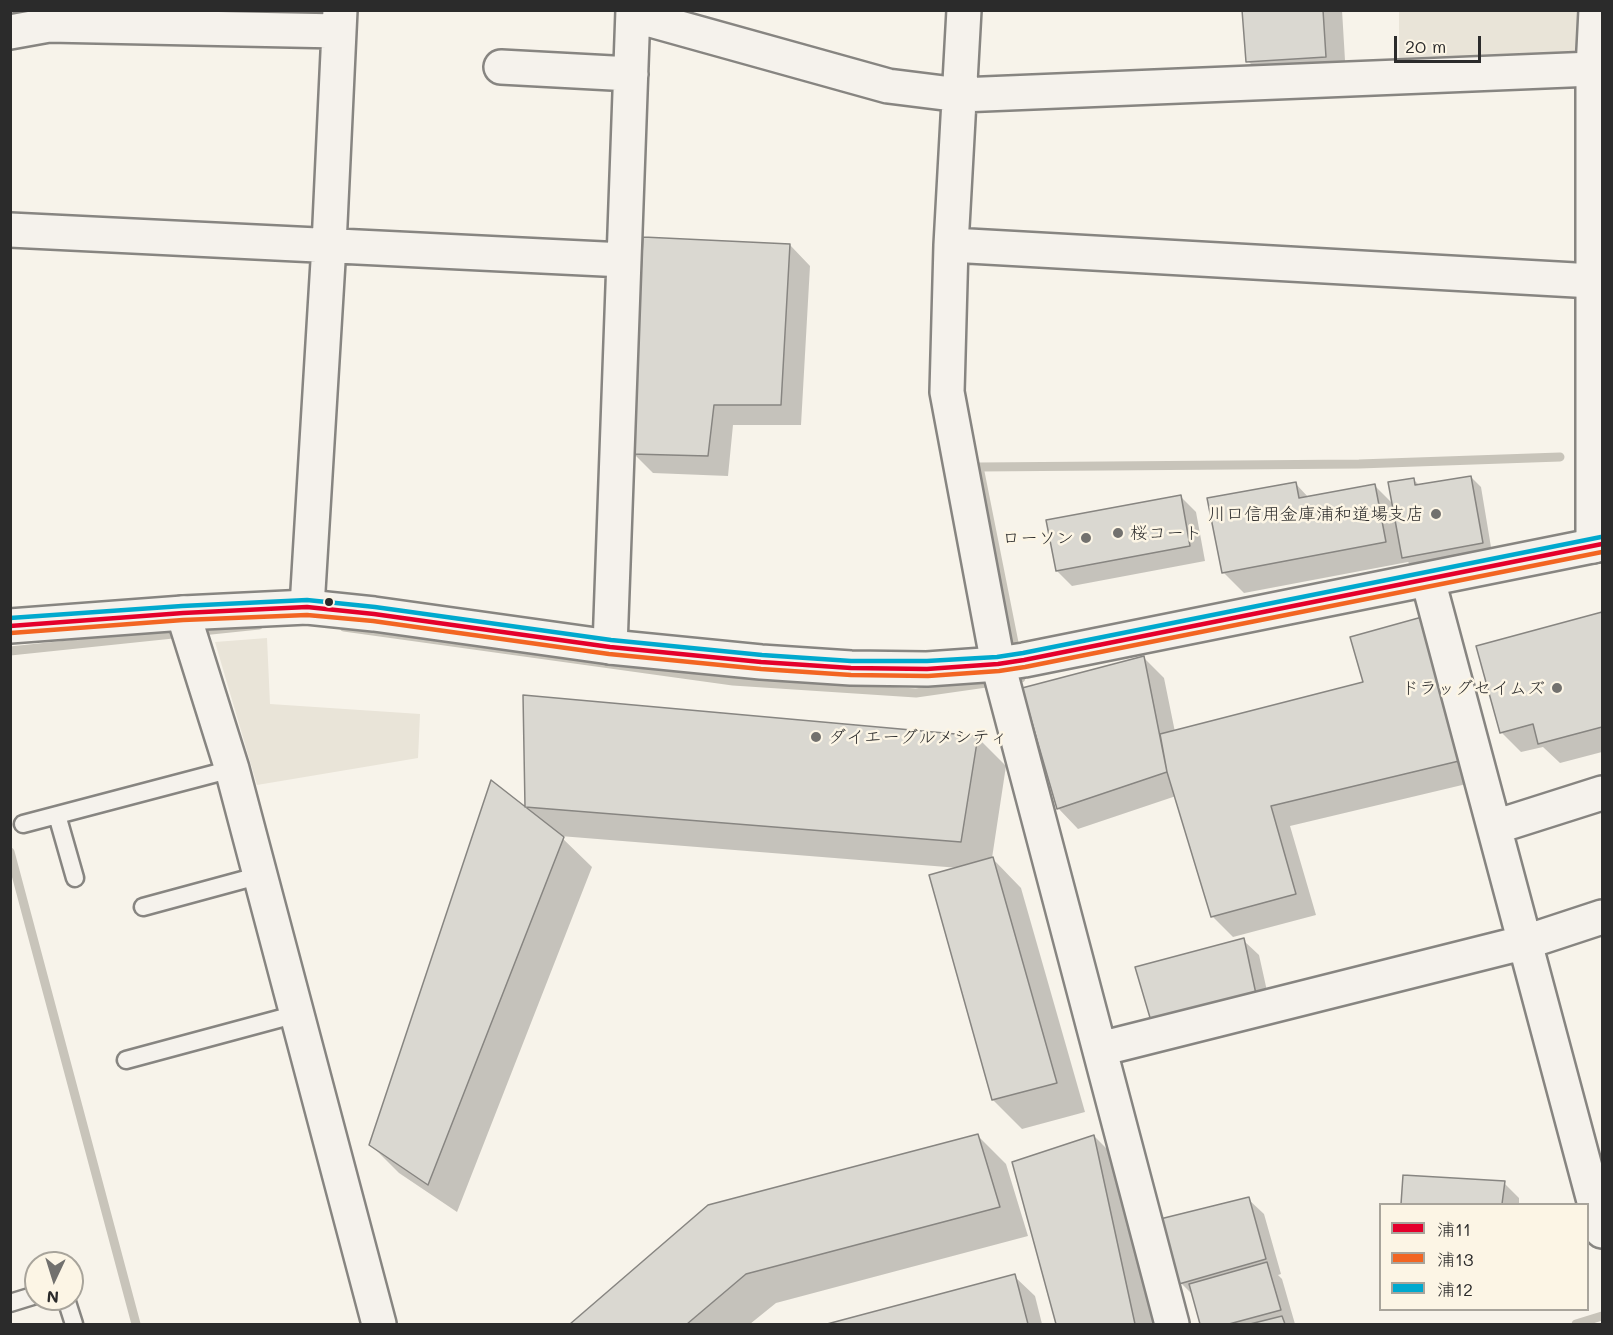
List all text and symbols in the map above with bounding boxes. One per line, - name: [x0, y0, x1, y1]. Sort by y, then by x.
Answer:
- scale bar: [1397, 24, 1484, 62]
- text: 20 m: [1405, 34, 1446, 58]
- place label: 川口信用金庫浦和道場支店: [1208, 503, 1424, 525]
- marker: 川口信用金庫浦和道場支店: [1429, 507, 1443, 521]
- place label: 桜コート: [1130, 522, 1202, 544]
- marker: 桜コート: [1111, 526, 1125, 540]
- place label: ローソン: [1002, 527, 1074, 549]
- marker: ローソン: [1079, 531, 1093, 545]
- unlabelled marker: [323, 596, 335, 608]
- place label: ドラッグセイムズ: [1401, 677, 1545, 699]
- marker: ドラッグセイムズ: [1550, 681, 1564, 695]
- place label: ダイエーグルメシティ: [828, 726, 1008, 748]
- marker: ダイエーグルメシティ: [809, 730, 823, 744]
- legend: [1379, 1203, 1589, 1311]
- text: 浦11: [1437, 1217, 1471, 1241]
- text: 浦13: [1437, 1247, 1474, 1271]
- north arrow: [24, 1251, 84, 1311]
- text: 浦12: [1437, 1277, 1473, 1301]
- text: N: [46, 1287, 60, 1308]

